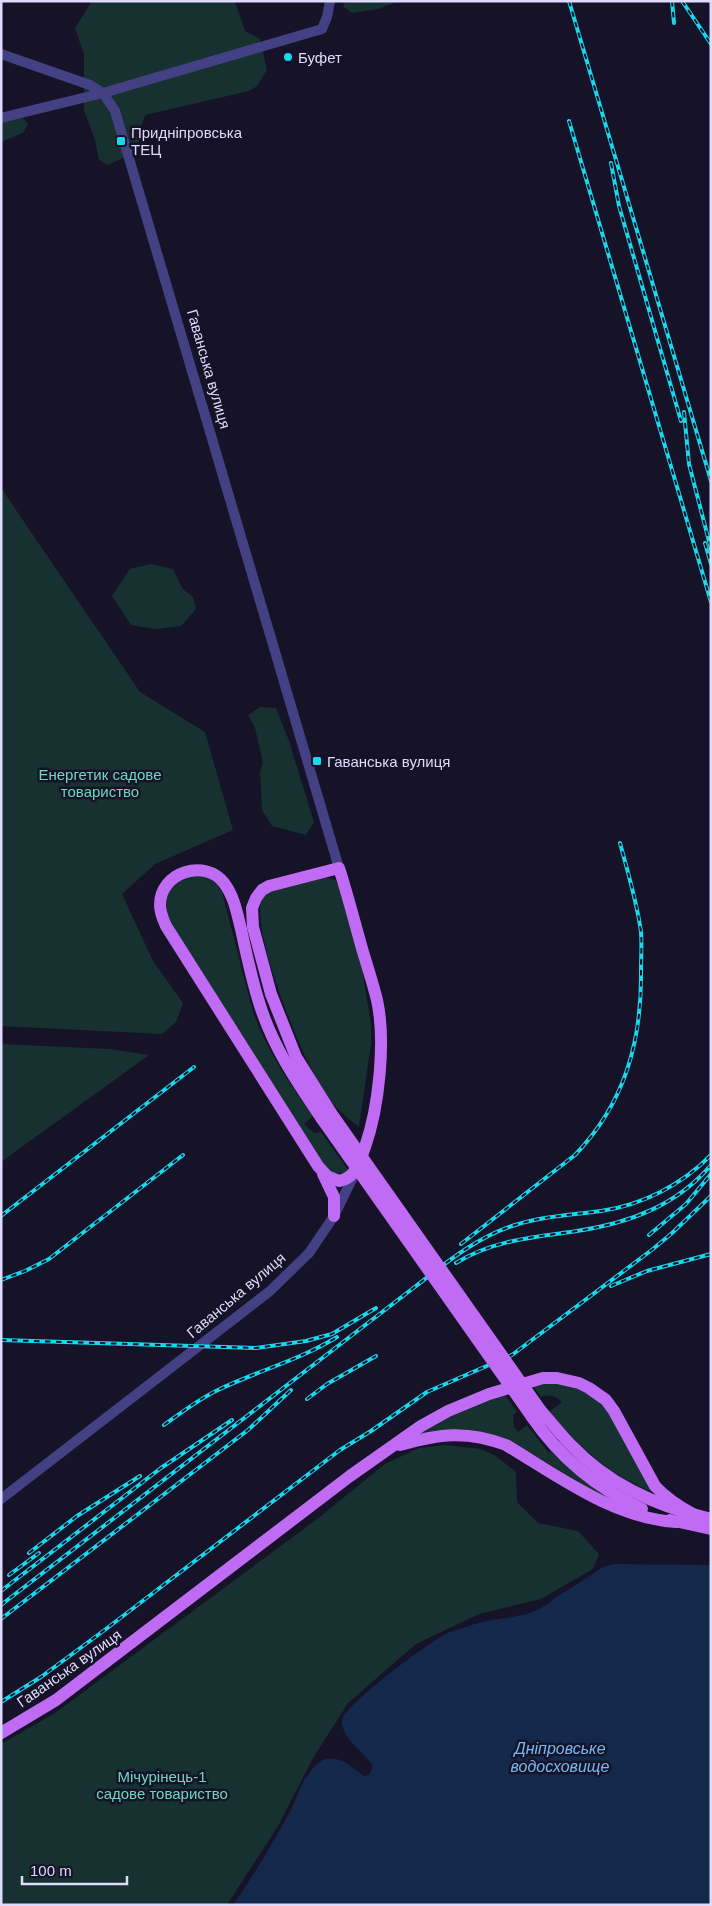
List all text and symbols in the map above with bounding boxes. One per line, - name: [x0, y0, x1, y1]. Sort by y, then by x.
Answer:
- place label: Буфет: [298, 49, 342, 66]
- marker: Буфет: [282, 51, 294, 63]
- place label: Придніпровська ТЕЦ: [131, 124, 243, 158]
- marker: Придніпровська ТЕЦ: [115, 135, 127, 147]
- street label: Гаванська вулиця: [184, 307, 234, 431]
- place label: Гаванська вулиця: [327, 753, 450, 770]
- marker: Гаванська вулиця: [311, 755, 323, 767]
- park label: Енергетик садове товариство: [38, 766, 162, 800]
- street label: Гаванська вулиця: [183, 1249, 289, 1341]
- street label: Гаванська вулиця: [14, 1626, 124, 1710]
- water label: Дніпровське водосховище: [511, 1740, 609, 1775]
- park label: Мічурінець-1 садове товариство: [96, 1768, 228, 1802]
- scale bar: [22, 1854, 128, 1886]
- text: 100 m: [30, 1862, 72, 1879]

